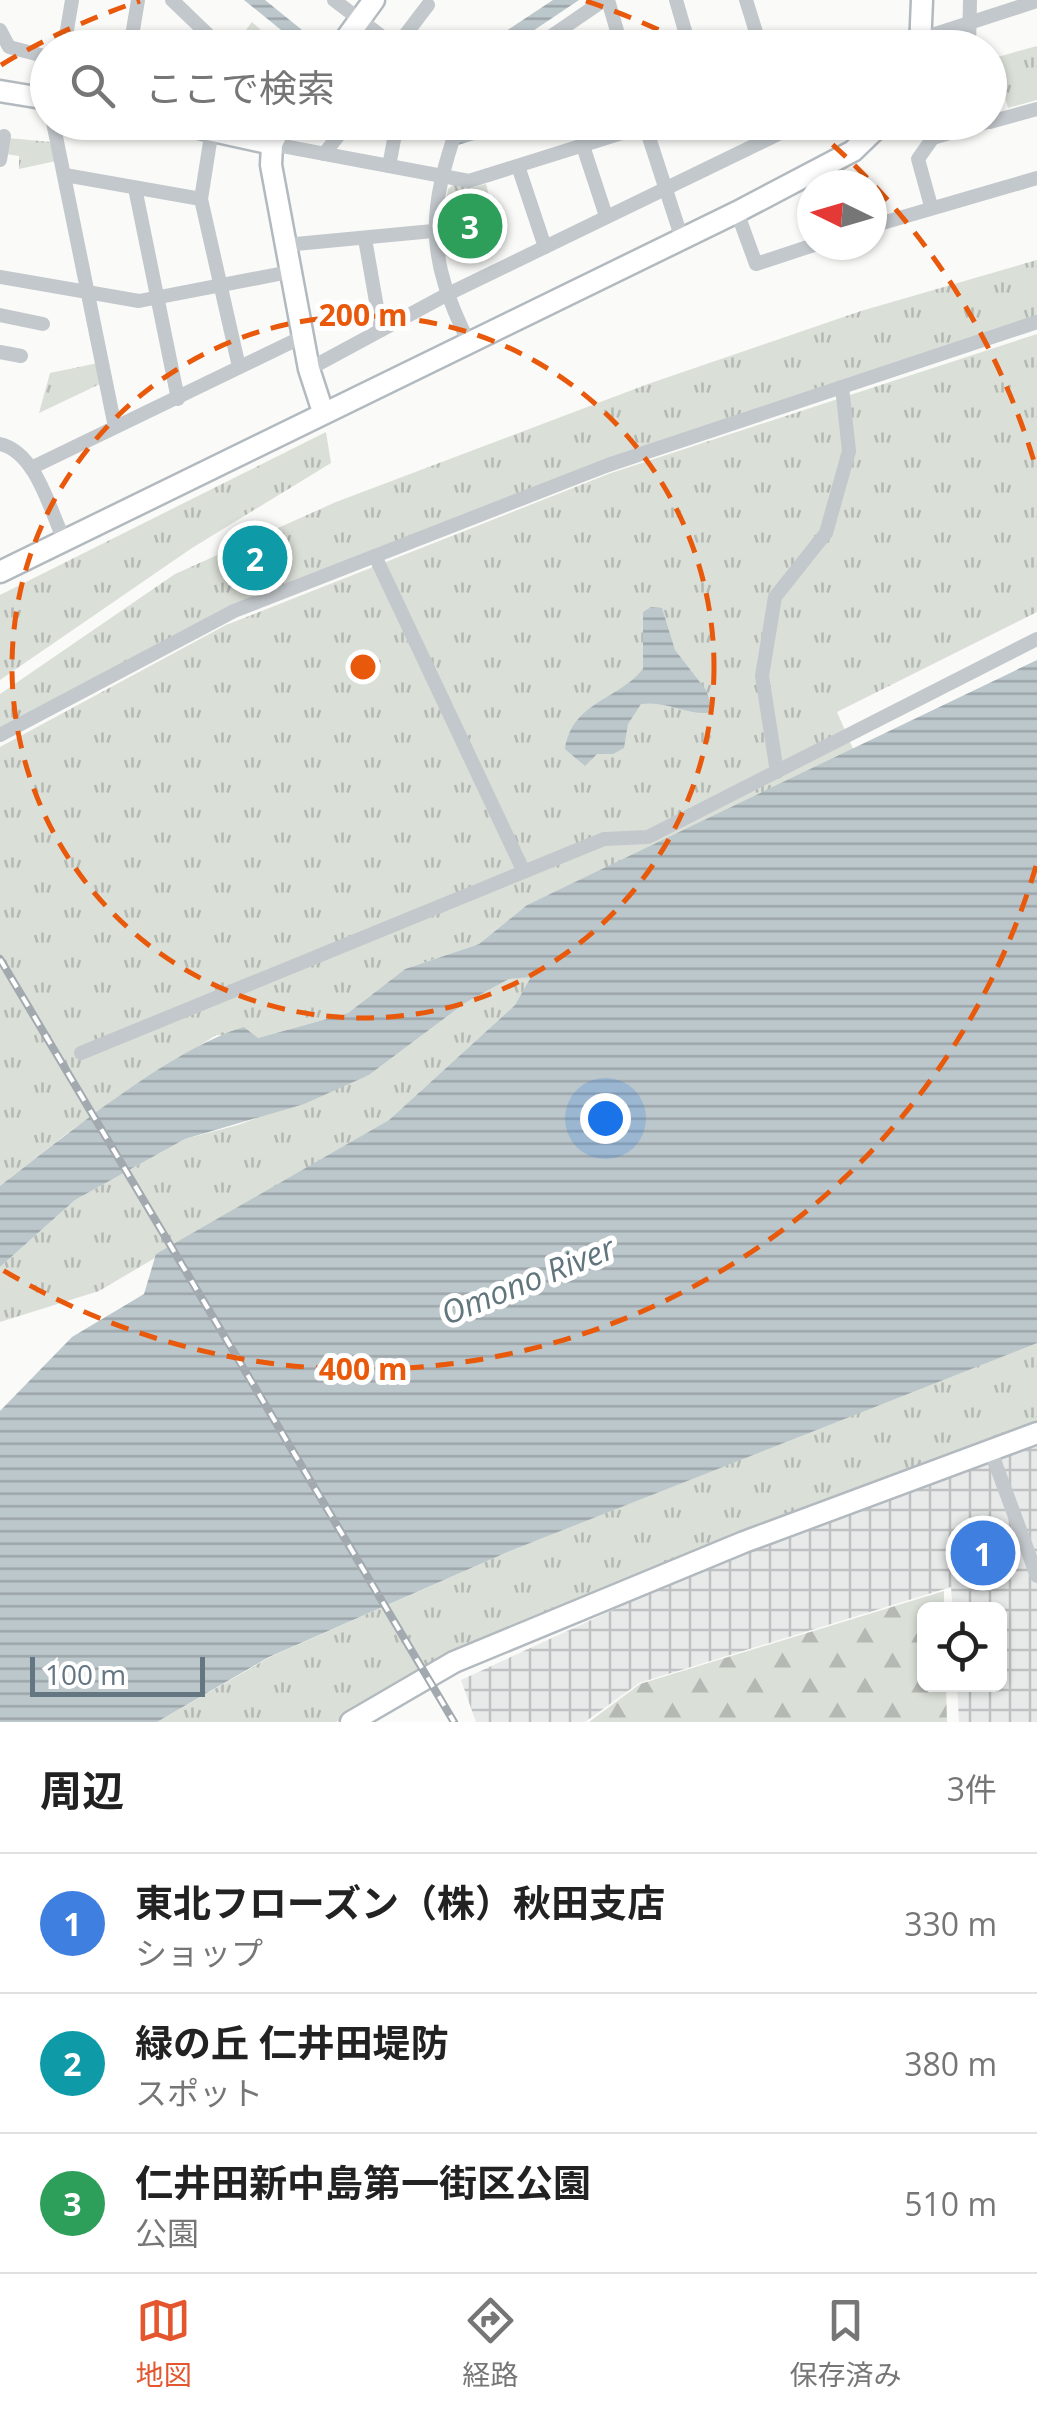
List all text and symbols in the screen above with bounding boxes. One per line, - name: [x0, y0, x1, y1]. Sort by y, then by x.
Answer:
- search box: [30, 30, 1007, 140]
- icon: search: [65, 58, 120, 113]
- text: ここで検索: [145, 61, 335, 113]
- north arrow: [797, 170, 887, 260]
- pin: 3: [438, 188, 502, 264]
- text: 200 m: [319, 294, 407, 335]
- pin: 2: [222, 520, 288, 596]
- centre of rings: [345, 649, 381, 685]
- your location: [580, 1093, 631, 1144]
- water label: Omono River: [434, 1225, 622, 1334]
- text: 400 m: [319, 1348, 407, 1389]
- pin: 1: [950, 1516, 1016, 1590]
- map controls: [917, 1602, 1007, 1692]
- button: locate: [917, 1602, 1007, 1692]
- scale bar: [30, 1652, 205, 1696]
- text: 100 m: [45, 1655, 126, 1693]
- text: 周辺: [40, 1761, 124, 1818]
- text: 3件: [947, 1767, 997, 1810]
- text: 東北フローズン（株）秋田支店: [135, 1876, 665, 1928]
- text: 1: [63, 1902, 82, 1945]
- text: 330 m: [904, 1902, 997, 1945]
- text: ショップ: [135, 1931, 263, 1974]
- text: 緑の丘 仁井田堤防: [135, 2016, 449, 2068]
- text: 2: [63, 2042, 82, 2085]
- text: 380 m: [904, 2042, 997, 2085]
- text: スポット: [135, 2071, 263, 2114]
- text: 仁井田新中島第一街区公園: [135, 2156, 591, 2208]
- text: 3: [63, 2182, 82, 2225]
- text: 510 m: [904, 2182, 997, 2225]
- text: 公園: [135, 2211, 199, 2254]
- tab: 地図: [135, 2293, 192, 2393]
- tab: 経路: [462, 2293, 519, 2393]
- tab: 保存済み: [789, 2293, 902, 2393]

